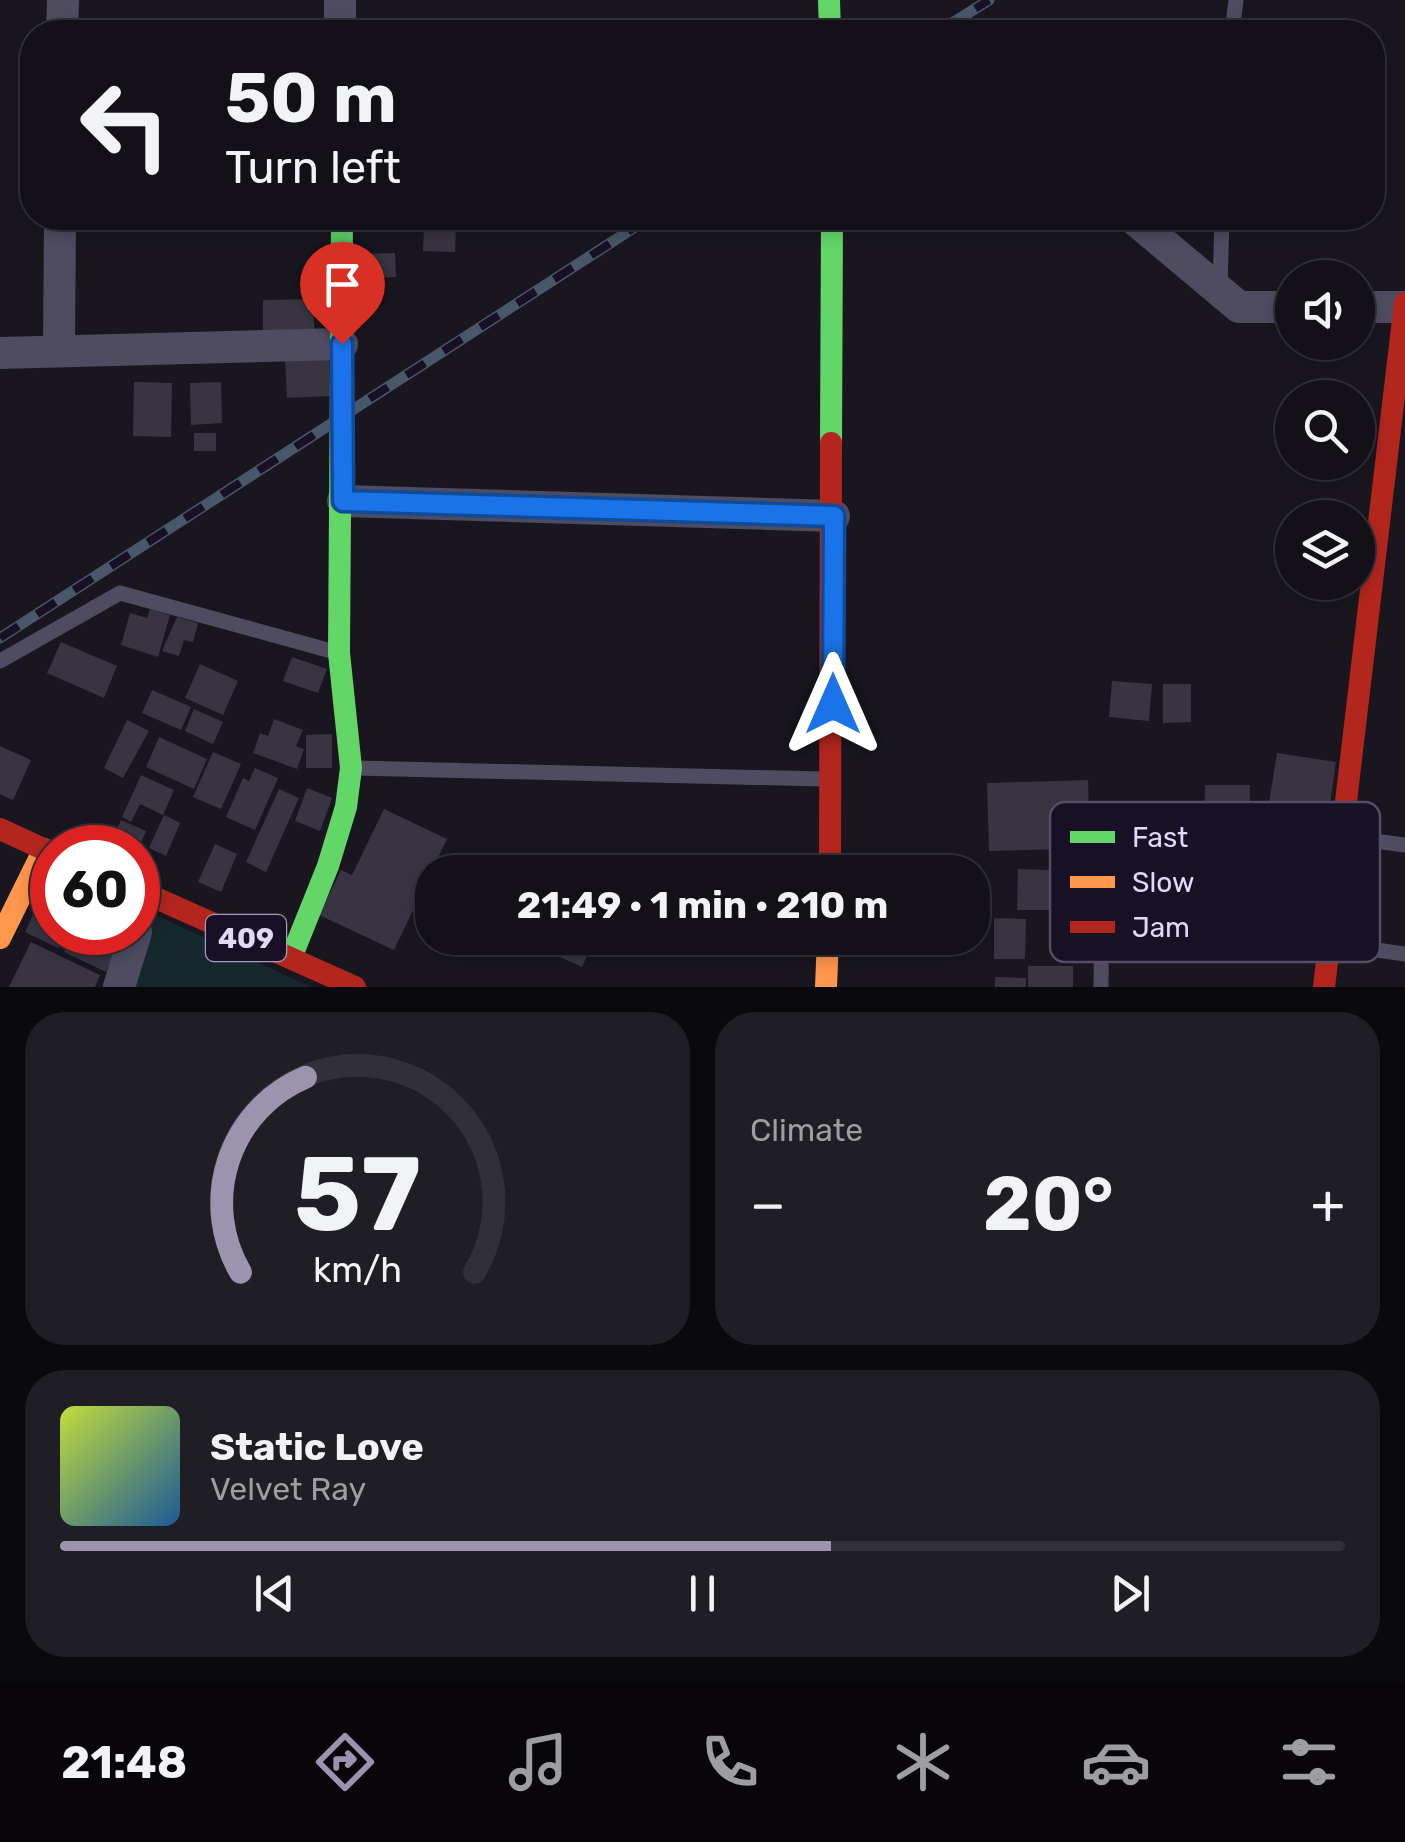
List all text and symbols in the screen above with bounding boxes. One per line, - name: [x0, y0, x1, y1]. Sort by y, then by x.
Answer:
- text: 50 m: [225, 57, 397, 140]
- icon: left: [60, 60, 190, 190]
- text: Turn left: [225, 141, 401, 194]
- pin: [300, 242, 385, 345]
- icon: arrive: [315, 257, 370, 312]
- map controls: [1275, 260, 1375, 600]
- button: sound: [1275, 260, 1375, 360]
- button: search: [1275, 380, 1375, 480]
- button: layers: [1275, 500, 1375, 600]
- position arrow: [781, 652, 885, 756]
- legend: [1050, 802, 1380, 962]
- text: Fast: [1132, 821, 1188, 854]
- speed limit sign: 60: [30, 825, 160, 955]
- text: Slow: [1132, 866, 1194, 899]
- text: 21:49 · 1 min · 210 m: [517, 882, 888, 928]
- text: Jam: [1132, 911, 1190, 944]
- road number: 409: [206, 915, 286, 961]
- text: Climate: [750, 1111, 863, 1149]
- text: 57: [294, 1133, 421, 1256]
- text: 20°: [983, 1160, 1114, 1249]
- text: −: [750, 1172, 786, 1237]
- text: +: [1311, 1172, 1345, 1237]
- text: km/h: [313, 1249, 402, 1291]
- text: Static Love: [210, 1424, 424, 1470]
- text: Velvet Ray: [210, 1470, 366, 1508]
- icon: previous: [247, 1566, 302, 1621]
- icon: pause: [675, 1566, 730, 1621]
- icon: next: [1103, 1566, 1158, 1621]
- icon: directions: [310, 1727, 380, 1797]
- icon: music: [503, 1727, 573, 1797]
- icon: phone: [695, 1727, 765, 1797]
- icon: climate: [888, 1727, 958, 1797]
- icon: car: [1081, 1727, 1151, 1797]
- icon: filters: [1274, 1727, 1344, 1797]
- text: 21:48: [61, 1736, 187, 1789]

